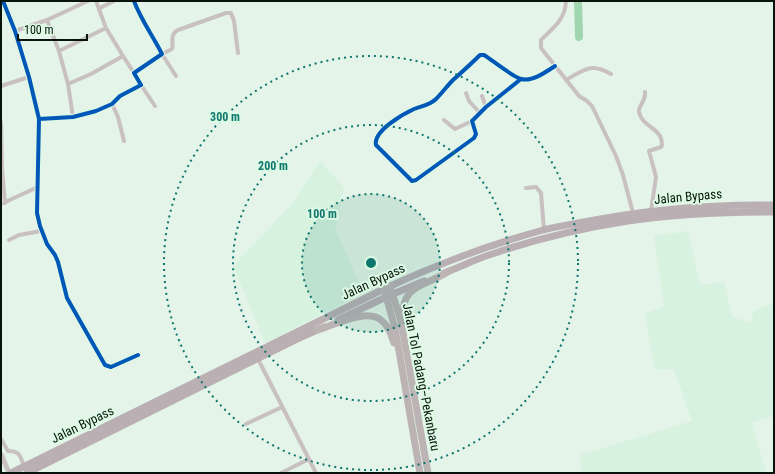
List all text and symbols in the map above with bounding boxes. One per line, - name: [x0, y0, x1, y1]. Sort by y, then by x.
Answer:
- scale bar: [18, 16, 87, 42]
- text: 100 m: [24, 23, 54, 37]
- text: 300 m: [210, 110, 240, 124]
- text: 200 m: [258, 159, 288, 173]
- street label: Jalan Bypass: [654, 186, 723, 207]
- text: 100 m: [307, 207, 337, 221]
- centre of rings: [364, 256, 378, 270]
- street label: Jalan Bypass: [339, 260, 407, 303]
- street label: Jalan Tol Padang–Pekanbaru: [400, 302, 443, 452]
- street label: Jalan Bypass: [48, 403, 116, 446]

